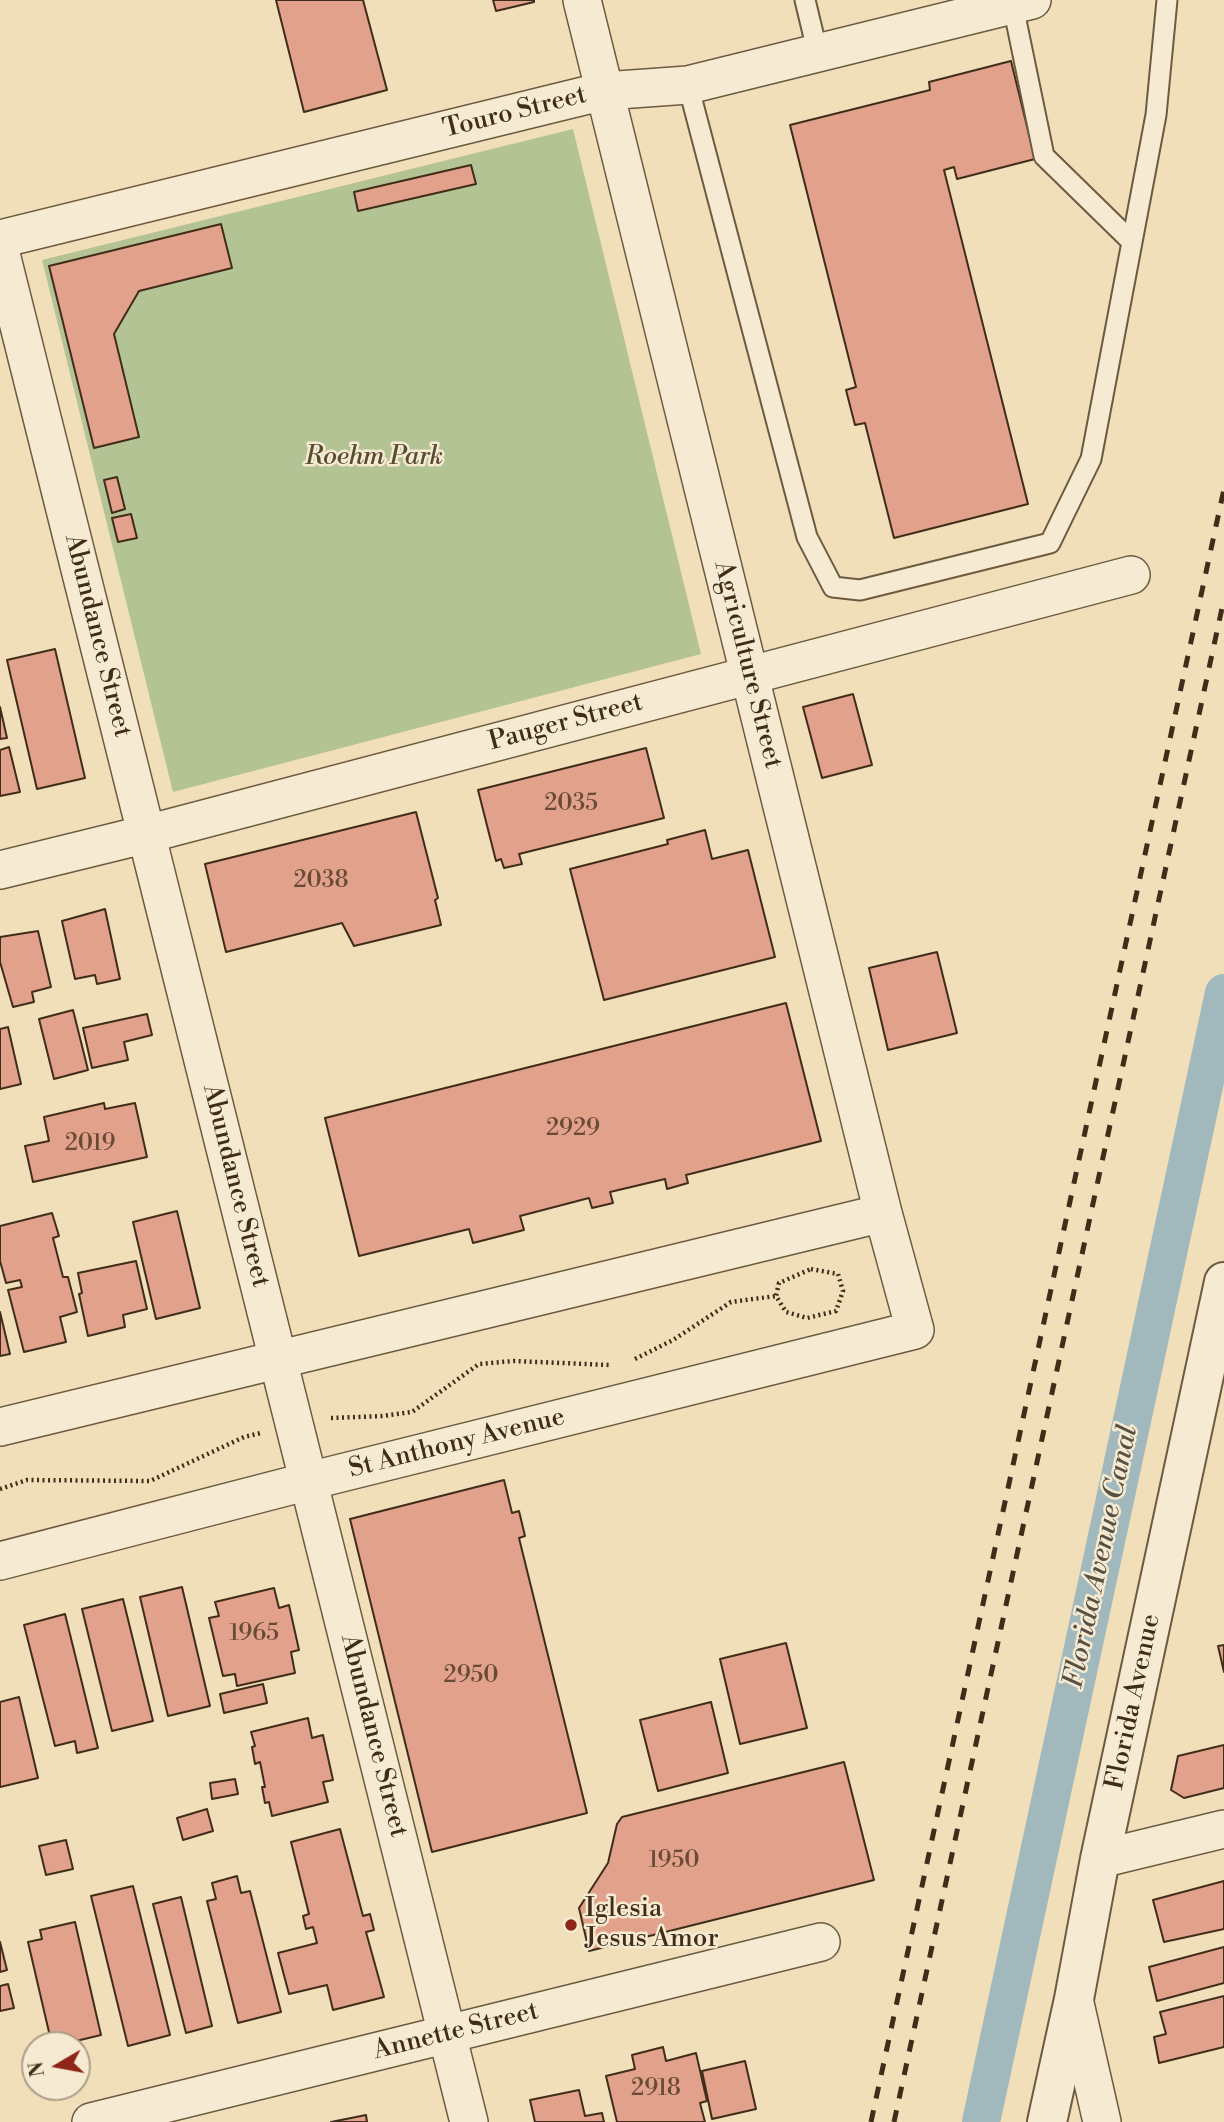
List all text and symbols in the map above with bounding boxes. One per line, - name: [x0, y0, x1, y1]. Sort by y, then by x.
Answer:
- street label: Touro Street: [440, 80, 590, 146]
- park label: Roehm Park: [305, 442, 443, 474]
- street label: Abundance Street: [57, 531, 137, 741]
- street label: Agriculture Street: [706, 558, 788, 772]
- street label: Pauger Street: [486, 687, 646, 759]
- house number: 2035: [544, 790, 598, 818]
- house number: 2038: [293, 867, 349, 895]
- street label: Abundance Street: [195, 1081, 275, 1291]
- house number: 2929: [546, 1115, 600, 1143]
- house number: 2019: [65, 1130, 115, 1158]
- street label: St Anthony Avenue: [346, 1402, 568, 1486]
- water label: Florida Avenue Canal: [1058, 1422, 1146, 1692]
- street label: Florida Avenue: [1100, 1611, 1168, 1793]
- house number: 1965: [229, 1620, 279, 1648]
- street label: Abundance Street: [333, 1631, 413, 1841]
- house number: 2950: [444, 1662, 498, 1690]
- house number: 1950: [649, 1847, 699, 1875]
- place label: Iglesia Jesus Amor: [585, 1894, 719, 1955]
- marker: Iglesia Jesus Amor: [563, 1917, 579, 1933]
- street label: Annette Street: [370, 1996, 542, 2068]
- north arrow: [21, 2031, 91, 2101]
- text: N: [24, 2060, 50, 2079]
- house number: 2918: [631, 2075, 681, 2103]

